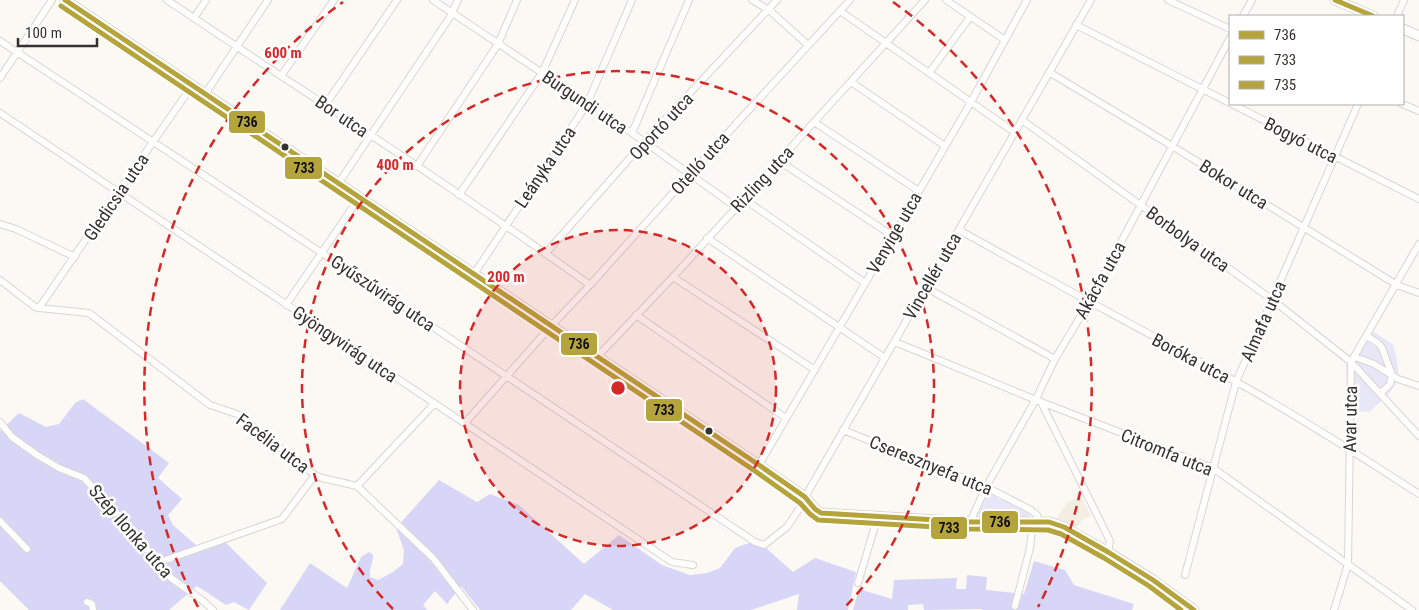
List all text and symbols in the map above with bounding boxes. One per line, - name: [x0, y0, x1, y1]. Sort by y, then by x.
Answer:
- scale bar: [18, 15, 96, 47]
- legend: [1229, 15, 1404, 105]
- text: 100 m: [25, 24, 62, 42]
- text: 736: [1274, 26, 1296, 44]
- text: 600 m: [264, 44, 302, 62]
- text: 733: [1274, 51, 1296, 69]
- street label: Burgundi utca: [538, 66, 632, 138]
- text: 735: [1274, 76, 1296, 94]
- street label: Oportó utca: [625, 88, 697, 164]
- street label: Bor utca: [311, 91, 373, 141]
- line badge: 736: [228, 110, 266, 134]
- street label: Bogyó utca: [1261, 113, 1341, 167]
- text: 736: [236, 114, 258, 130]
- street label: Leányka utca: [510, 122, 580, 212]
- street label: Otelló utca: [666, 127, 734, 199]
- unlabelled marker: [280, 142, 290, 152]
- street label: Rizling utca: [726, 142, 798, 216]
- street label: Gledicsia utca: [79, 149, 153, 245]
- street label: Bokor utca: [1196, 155, 1272, 213]
- line badge: 733: [284, 156, 323, 180]
- text: 400 m: [376, 156, 414, 174]
- text: 733: [293, 160, 315, 176]
- street label: Venyige utca: [862, 188, 926, 278]
- street label: Borbolya utca: [1142, 202, 1234, 276]
- street label: Vincellér utca: [899, 229, 965, 323]
- street label: Akácfa utca: [1070, 238, 1130, 322]
- street label: Gyűszűvirág utca: [327, 250, 439, 336]
- text: 200 m: [487, 268, 525, 286]
- street label: Almafa utca: [1236, 277, 1290, 365]
- street label: Gyöngyvirág utca: [289, 301, 401, 387]
- street label: Boróka utca: [1149, 329, 1233, 387]
- line badge: 736: [560, 332, 598, 356]
- text: 736: [568, 336, 590, 352]
- centre of rings: [609, 379, 627, 397]
- street label: Avar utca: [1339, 385, 1361, 453]
- line badge: 733: [645, 398, 683, 422]
- text: 733: [653, 402, 675, 418]
- street label: Facélia utca: [232, 409, 314, 477]
- street label: Citromfa utca: [1118, 424, 1216, 480]
- unlabelled marker: [704, 426, 714, 436]
- street label: Cseresznyefa utca: [866, 431, 996, 499]
- street label: Szép Ilonka utca: [85, 480, 177, 582]
- line badge: 736: [981, 510, 1019, 534]
- text: 736: [989, 514, 1011, 530]
- line badge: 733: [930, 516, 968, 540]
- text: 733: [938, 520, 960, 536]

